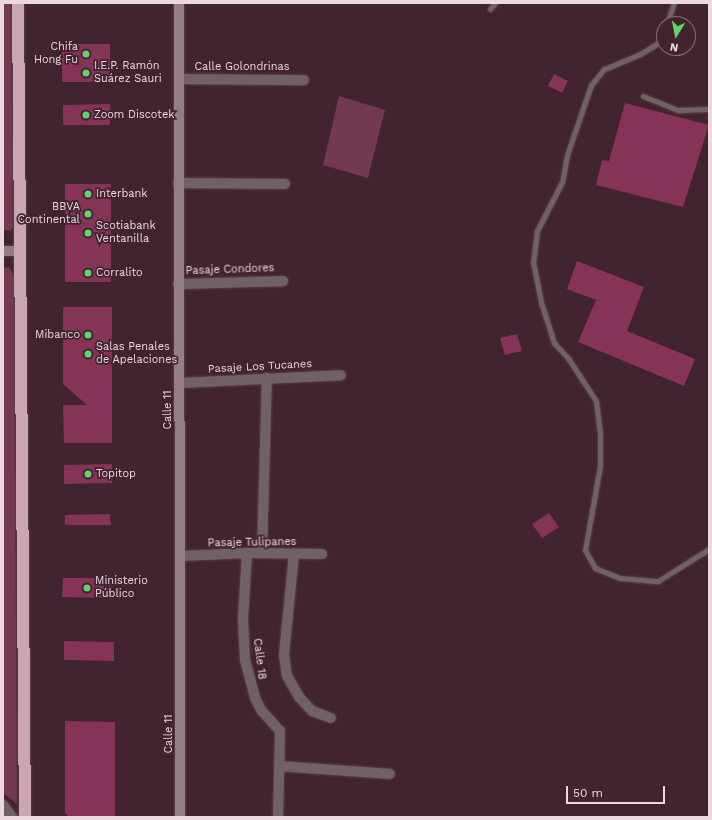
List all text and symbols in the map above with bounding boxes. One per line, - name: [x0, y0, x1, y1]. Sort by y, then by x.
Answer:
- north arrow: [656, 16, 696, 56]
- text: N: [669, 40, 679, 54]
- place label: Chifa Hong Fu: [34, 41, 78, 67]
- marker: Chifa Hong Fu: [81, 49, 91, 59]
- place label: I.E.P. Ramón Suárez Sauri: [94, 60, 162, 86]
- street label: Calle Golondrinas: [194, 60, 290, 74]
- marker: I.E.P. Ramón Suárez Sauri: [81, 68, 91, 78]
- place label: Zoom Discotek: [94, 108, 175, 122]
- marker: Zoom Discotek: [81, 110, 91, 120]
- place label: Interbank: [96, 187, 148, 201]
- marker: Interbank: [83, 189, 93, 199]
- place label: BBVA Continental: [17, 201, 80, 227]
- marker: BBVA Continental: [83, 209, 93, 219]
- place label: Scotiabank Ventanilla: [96, 220, 156, 246]
- marker: Scotiabank Ventanilla: [83, 228, 93, 238]
- street label: Pasaje Condores: [185, 262, 275, 278]
- place label: Corralito: [96, 266, 143, 280]
- marker: Corralito: [83, 268, 93, 278]
- place label: Mibanco: [35, 328, 80, 342]
- marker: Mibanco: [83, 330, 93, 340]
- place label: Salas Penales de Apelaciones: [96, 341, 178, 367]
- marker: Salas Penales de Apelaciones: [83, 349, 93, 359]
- street label: Pasaje Los Tucanes: [207, 358, 313, 376]
- street label: Calle 11: [161, 390, 175, 430]
- place label: Topitop: [96, 467, 136, 481]
- marker: Topitop: [83, 469, 93, 479]
- street label: Pasaje Tulipanes: [207, 536, 297, 550]
- place label: Ministerio Público: [95, 575, 148, 601]
- marker: Ministerio Público: [82, 583, 92, 593]
- street label: Calle 18: [250, 638, 268, 680]
- street label: Calle 11: [162, 714, 176, 754]
- scale bar: [568, 778, 667, 804]
- text: 50 m: [573, 786, 603, 800]

